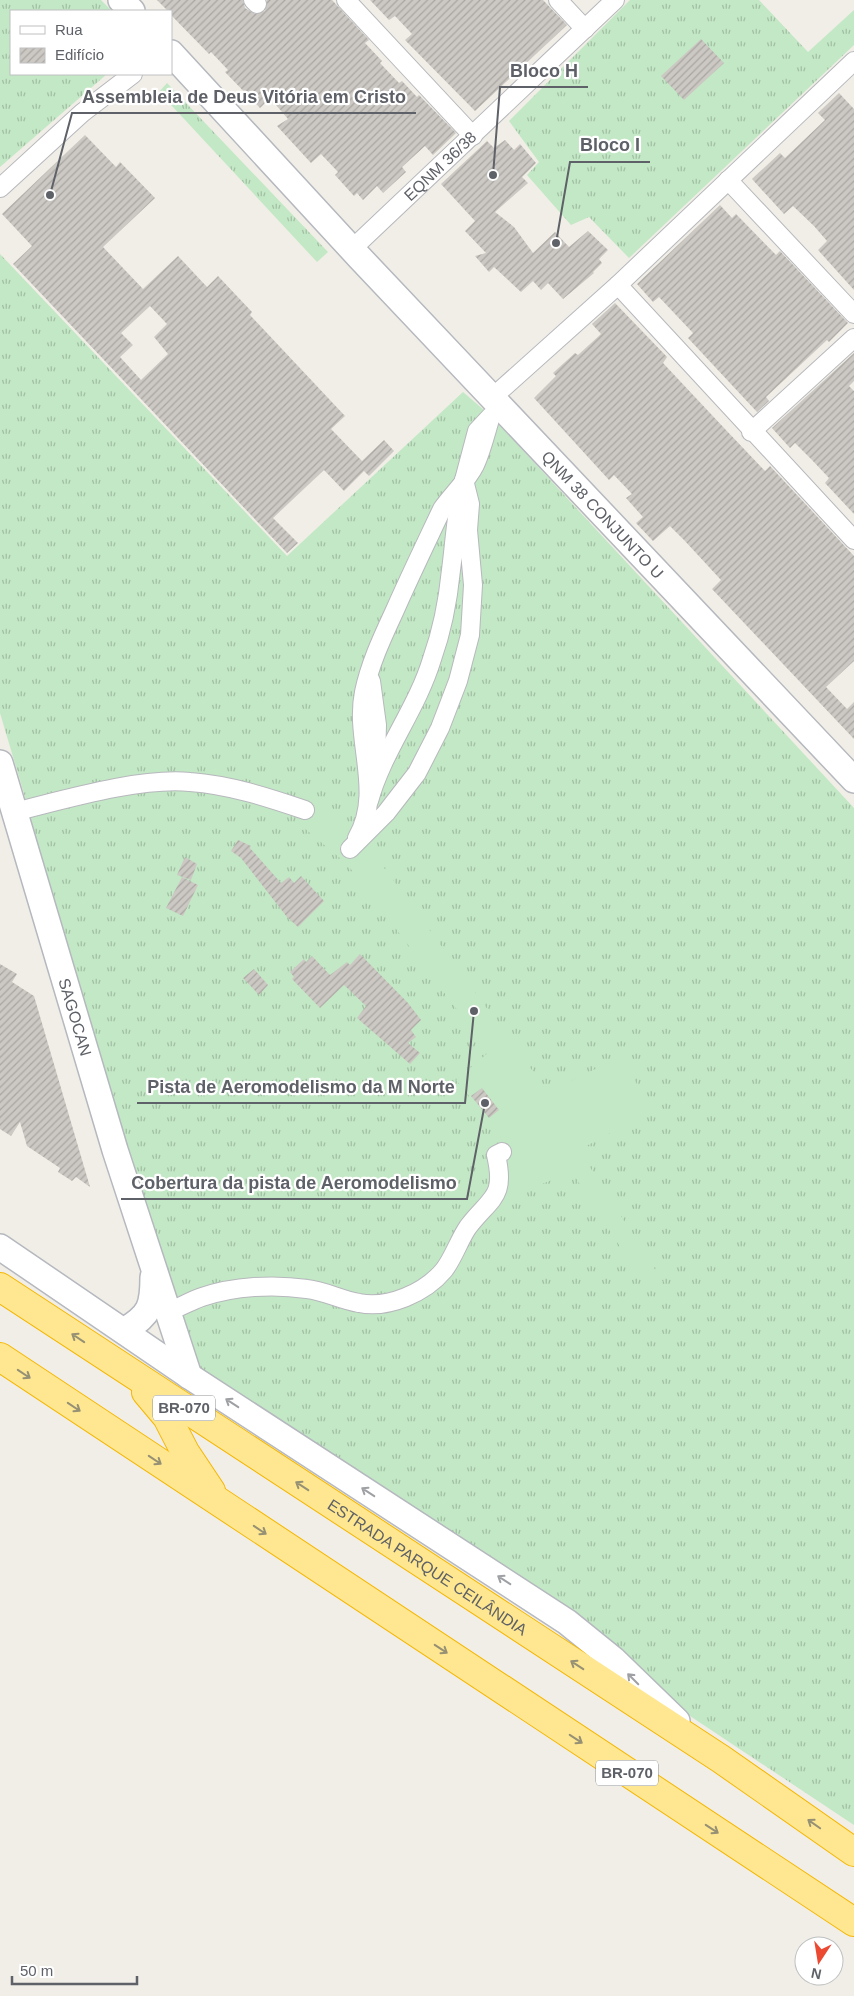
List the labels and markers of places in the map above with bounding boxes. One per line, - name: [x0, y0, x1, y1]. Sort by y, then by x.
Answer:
- callout: Bloco H: [500, 54, 588, 87]
- callout: Assembleia de Deus Vitória em Cristo: [72, 80, 416, 113]
- callout: Bloco I: [570, 129, 650, 162]
- callout: Pista de Aeromodelismo da M Norte: [137, 1070, 465, 1103]
- callout: Cobertura da pista de Aeromodelismo: [121, 1166, 467, 1199]

